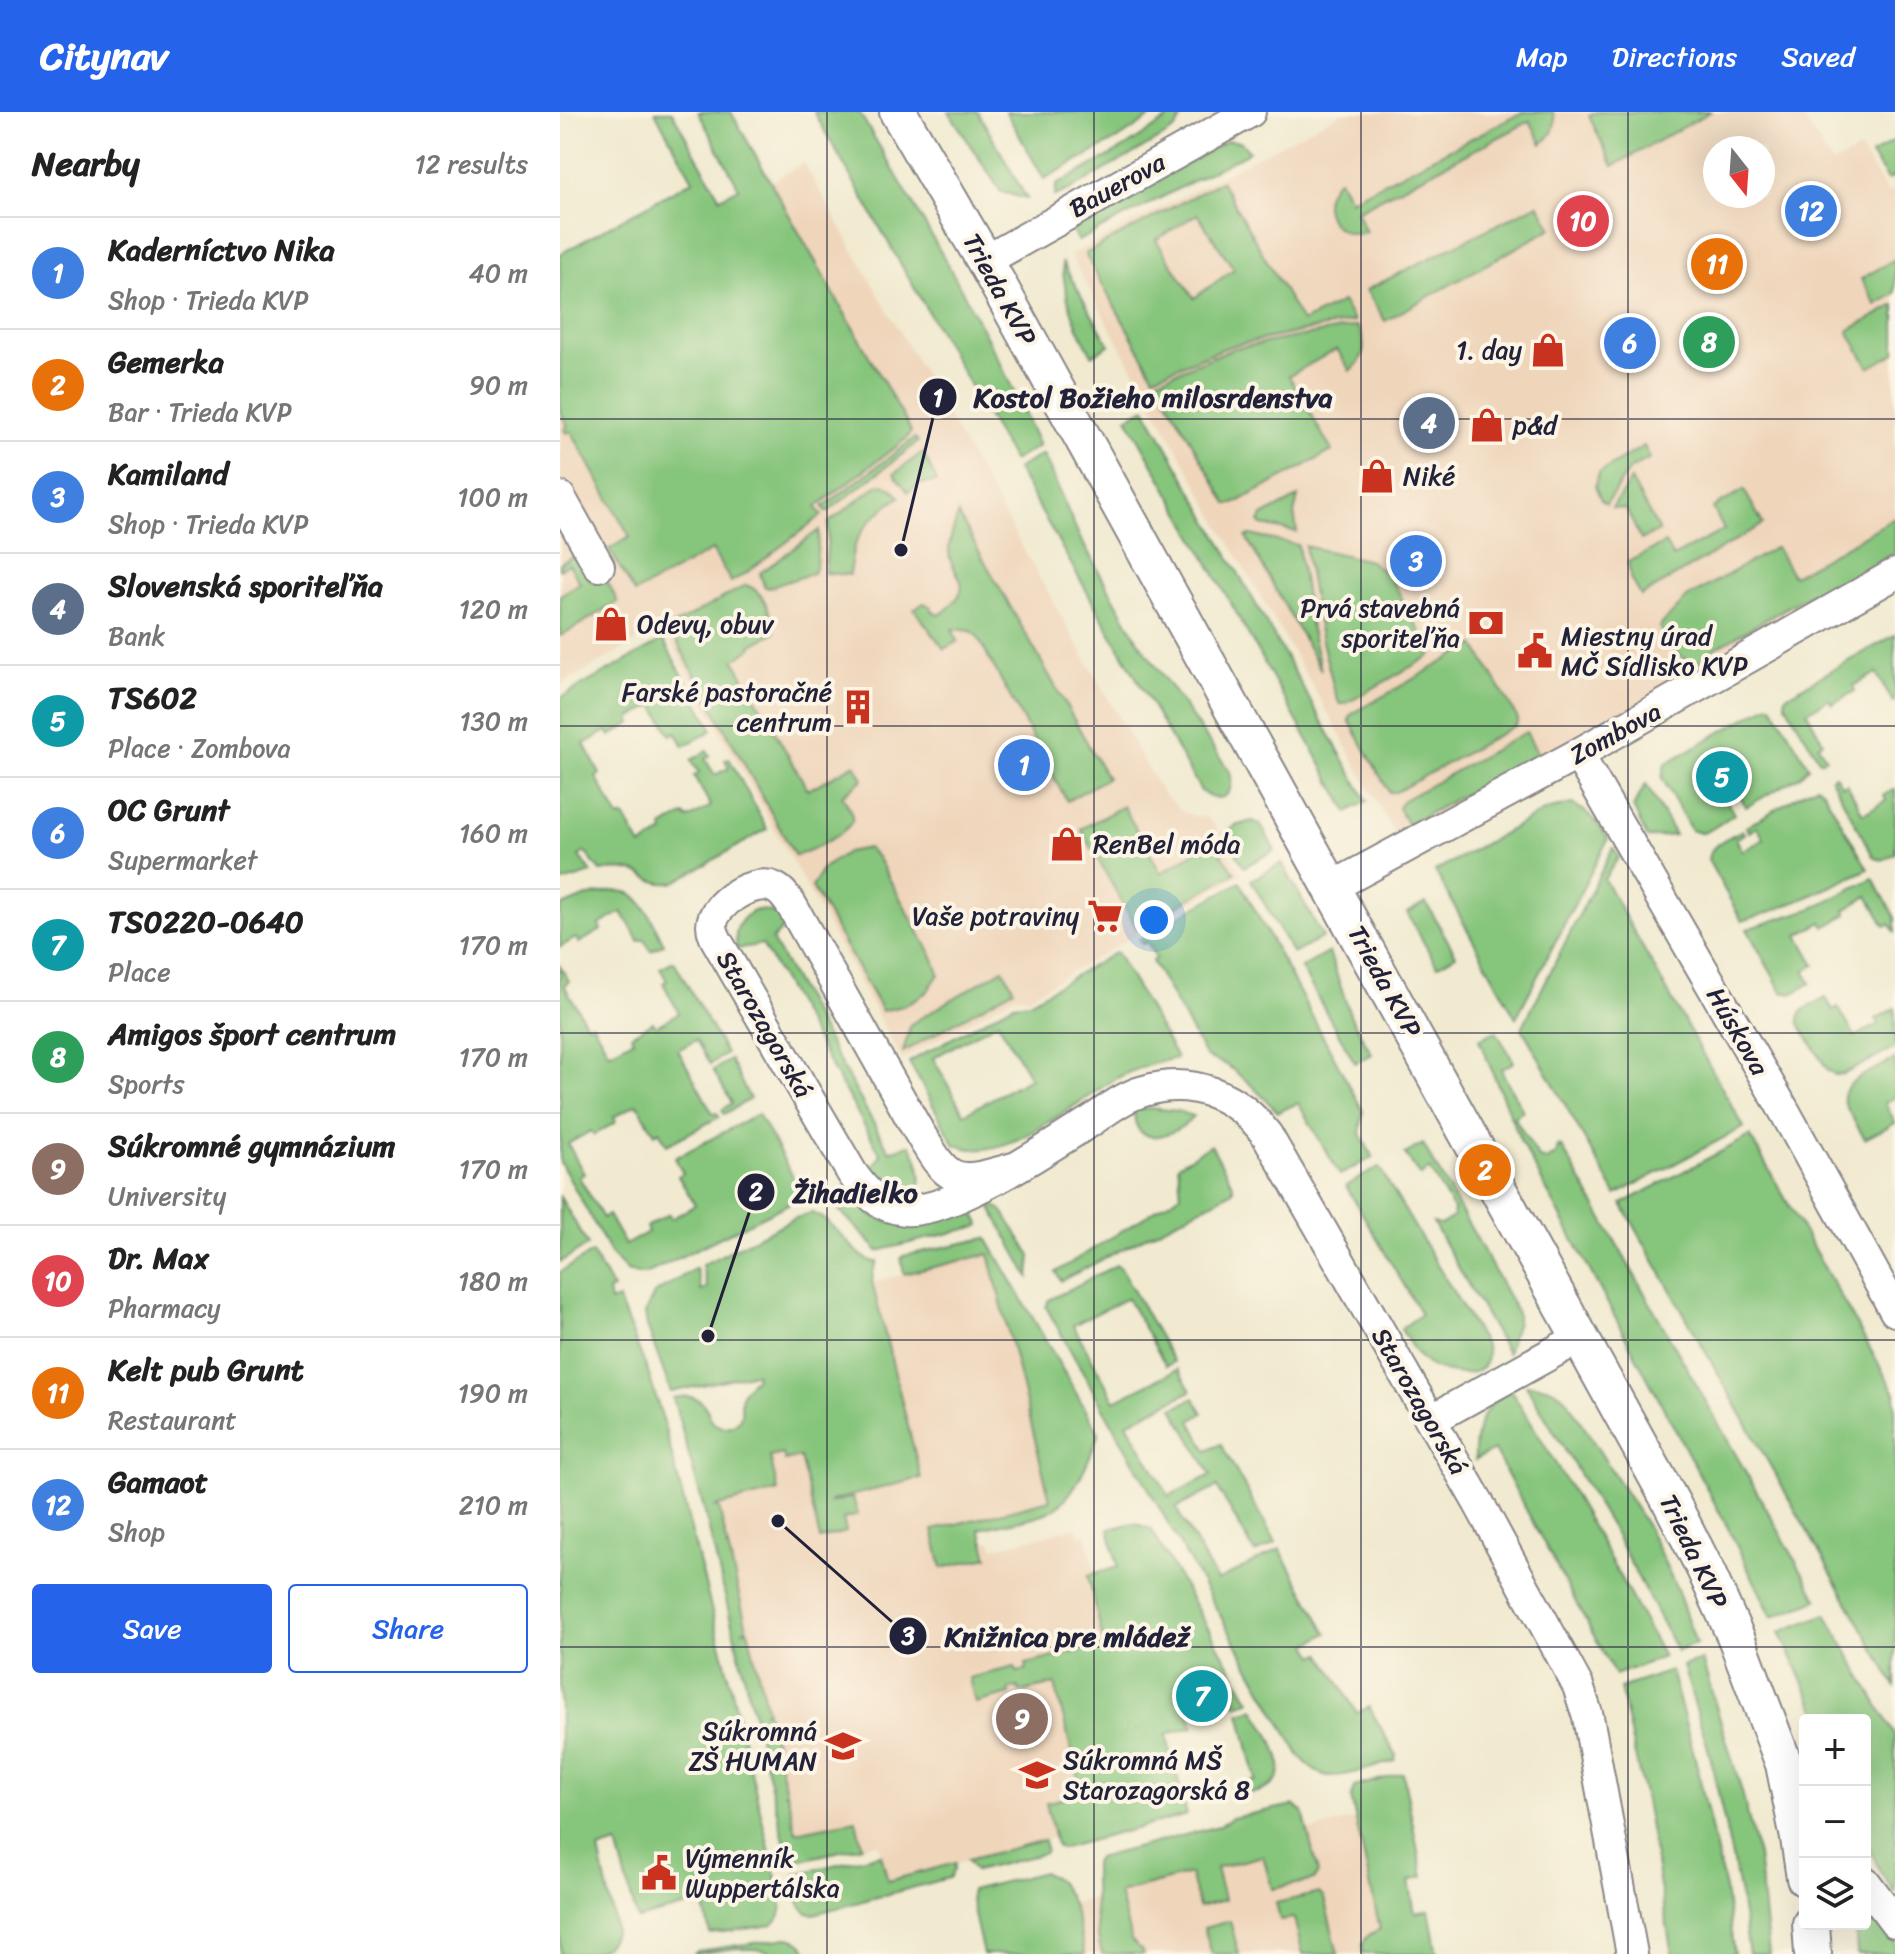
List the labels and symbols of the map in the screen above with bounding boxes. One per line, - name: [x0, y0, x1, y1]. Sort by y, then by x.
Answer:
- north arrow: [1703, 136, 1775, 208]
- street label: Bauerova: [1060, 139, 1175, 231]
- pin: 12: [1785, 181, 1837, 241]
- pin: 10: [1557, 191, 1609, 251]
- street label: Trieda KVP: [950, 224, 1050, 354]
- pin: 11: [1691, 234, 1743, 294]
- pin: 8: [1683, 312, 1735, 372]
- pin: 6: [1604, 313, 1656, 373]
- place label: 1. day: [1456, 327, 1523, 373]
- shop icon: 1. day: [1529, 331, 1567, 369]
- callout: Kostol Božieho milosrdenstva: [918, 371, 1348, 423]
- text: Kostol Božieho milosrdenstva: [973, 373, 1333, 422]
- text: 1: [933, 377, 943, 419]
- pin: 4: [1403, 393, 1455, 453]
- place label: p&d: [1512, 402, 1559, 448]
- shop icon: p&d: [1468, 406, 1506, 444]
- place label: Niké: [1403, 453, 1455, 499]
- shop icon: Niké: [1358, 457, 1396, 495]
- pin: 3: [1390, 531, 1442, 591]
- place label: Prvá stavebná sporiteľňa: [1300, 585, 1460, 661]
- place label: Odevy, obuv: [637, 601, 774, 647]
- bank icon: Prvá stavebná sporiteľňa: [1467, 604, 1505, 642]
- shop icon: Odevy, obuv: [592, 605, 630, 643]
- place label: Miestny úrad MČ Sídlisko KVP: [1561, 613, 1748, 689]
- public building icon: Miestny úrad MČ Sídlisko KVP: [1516, 632, 1554, 670]
- place label: Farské pastoračné centrum: [622, 669, 832, 745]
- building icon: Farské pastoračné centrum: [839, 688, 877, 726]
- street label: Zombova: [1560, 689, 1670, 777]
- pin: 1: [998, 735, 1050, 795]
- pin: 5: [1696, 747, 1748, 807]
- place label: RenBel móda: [1093, 821, 1240, 867]
- shop icon: RenBel móda: [1048, 825, 1086, 863]
- place label: Vaše potraviny: [912, 893, 1080, 939]
- supermarket icon: Vaše potraviny: [1086, 897, 1124, 935]
- your location: [1134, 900, 1174, 940]
- street label: Trieda KVP: [1335, 916, 1435, 1046]
- street label: Starozagorská: [704, 941, 826, 1107]
- street label: Húskova: [1694, 978, 1783, 1085]
- pin: 2: [1459, 1140, 1511, 1200]
- callout: Žihadielko: [736, 1166, 934, 1218]
- text: Žihadielko: [791, 1168, 919, 1217]
- text: 2: [748, 1171, 763, 1213]
- street label: Starozagorská: [1359, 1318, 1481, 1484]
- street label: Trieda KVP: [1646, 1486, 1742, 1616]
- callout: Knižnica pre mládež: [888, 1610, 1205, 1662]
- text: Knižnica pre mládež: [943, 1612, 1191, 1661]
- text: 3: [900, 1615, 915, 1657]
- pin: 7: [1176, 1666, 1228, 1726]
- pin: 9: [996, 1689, 1048, 1749]
- place label: Súkromná ZŠ HUMAN: [688, 1708, 817, 1784]
- school or university icon: Súkromná ZŠ HUMAN: [824, 1727, 862, 1765]
- place label: Súkromná MŠ Starozagorská 8: [1063, 1737, 1250, 1813]
- school or university icon: Súkromná MŠ Starozagorská 8: [1018, 1756, 1056, 1794]
- place label: Výmenník Wuppertálska: [685, 1835, 840, 1911]
- public building icon: Výmenník Wuppertálska: [640, 1854, 678, 1892]

